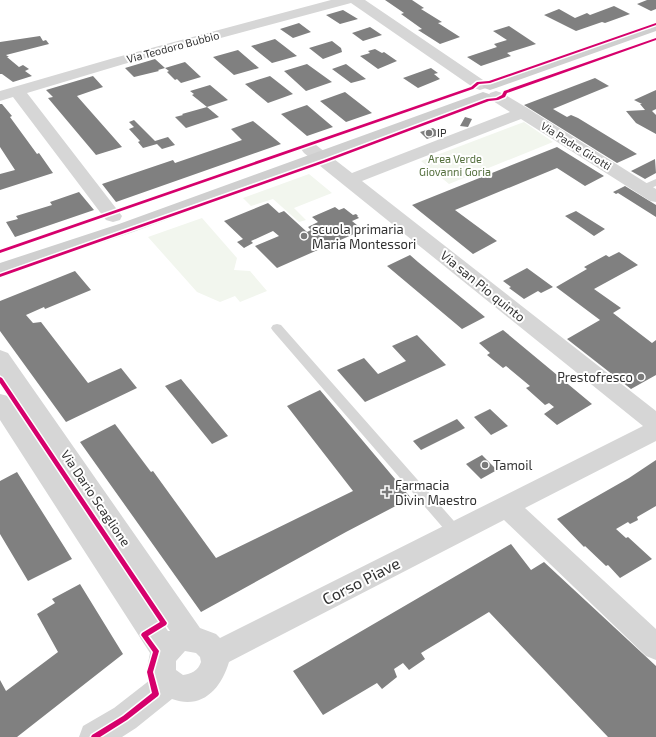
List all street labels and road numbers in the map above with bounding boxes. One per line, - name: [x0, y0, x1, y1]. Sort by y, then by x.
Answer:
- street label: Via Teodoro Bubbio: [125, 28, 220, 65]
- street label: Via Padre Girotti: [539, 119, 614, 172]
- street label: Via san Pio quinto: [437, 247, 529, 325]
- street label: Via Dario Scaglione: [58, 447, 134, 549]
- street label: Corso Piave: [319, 553, 403, 608]

